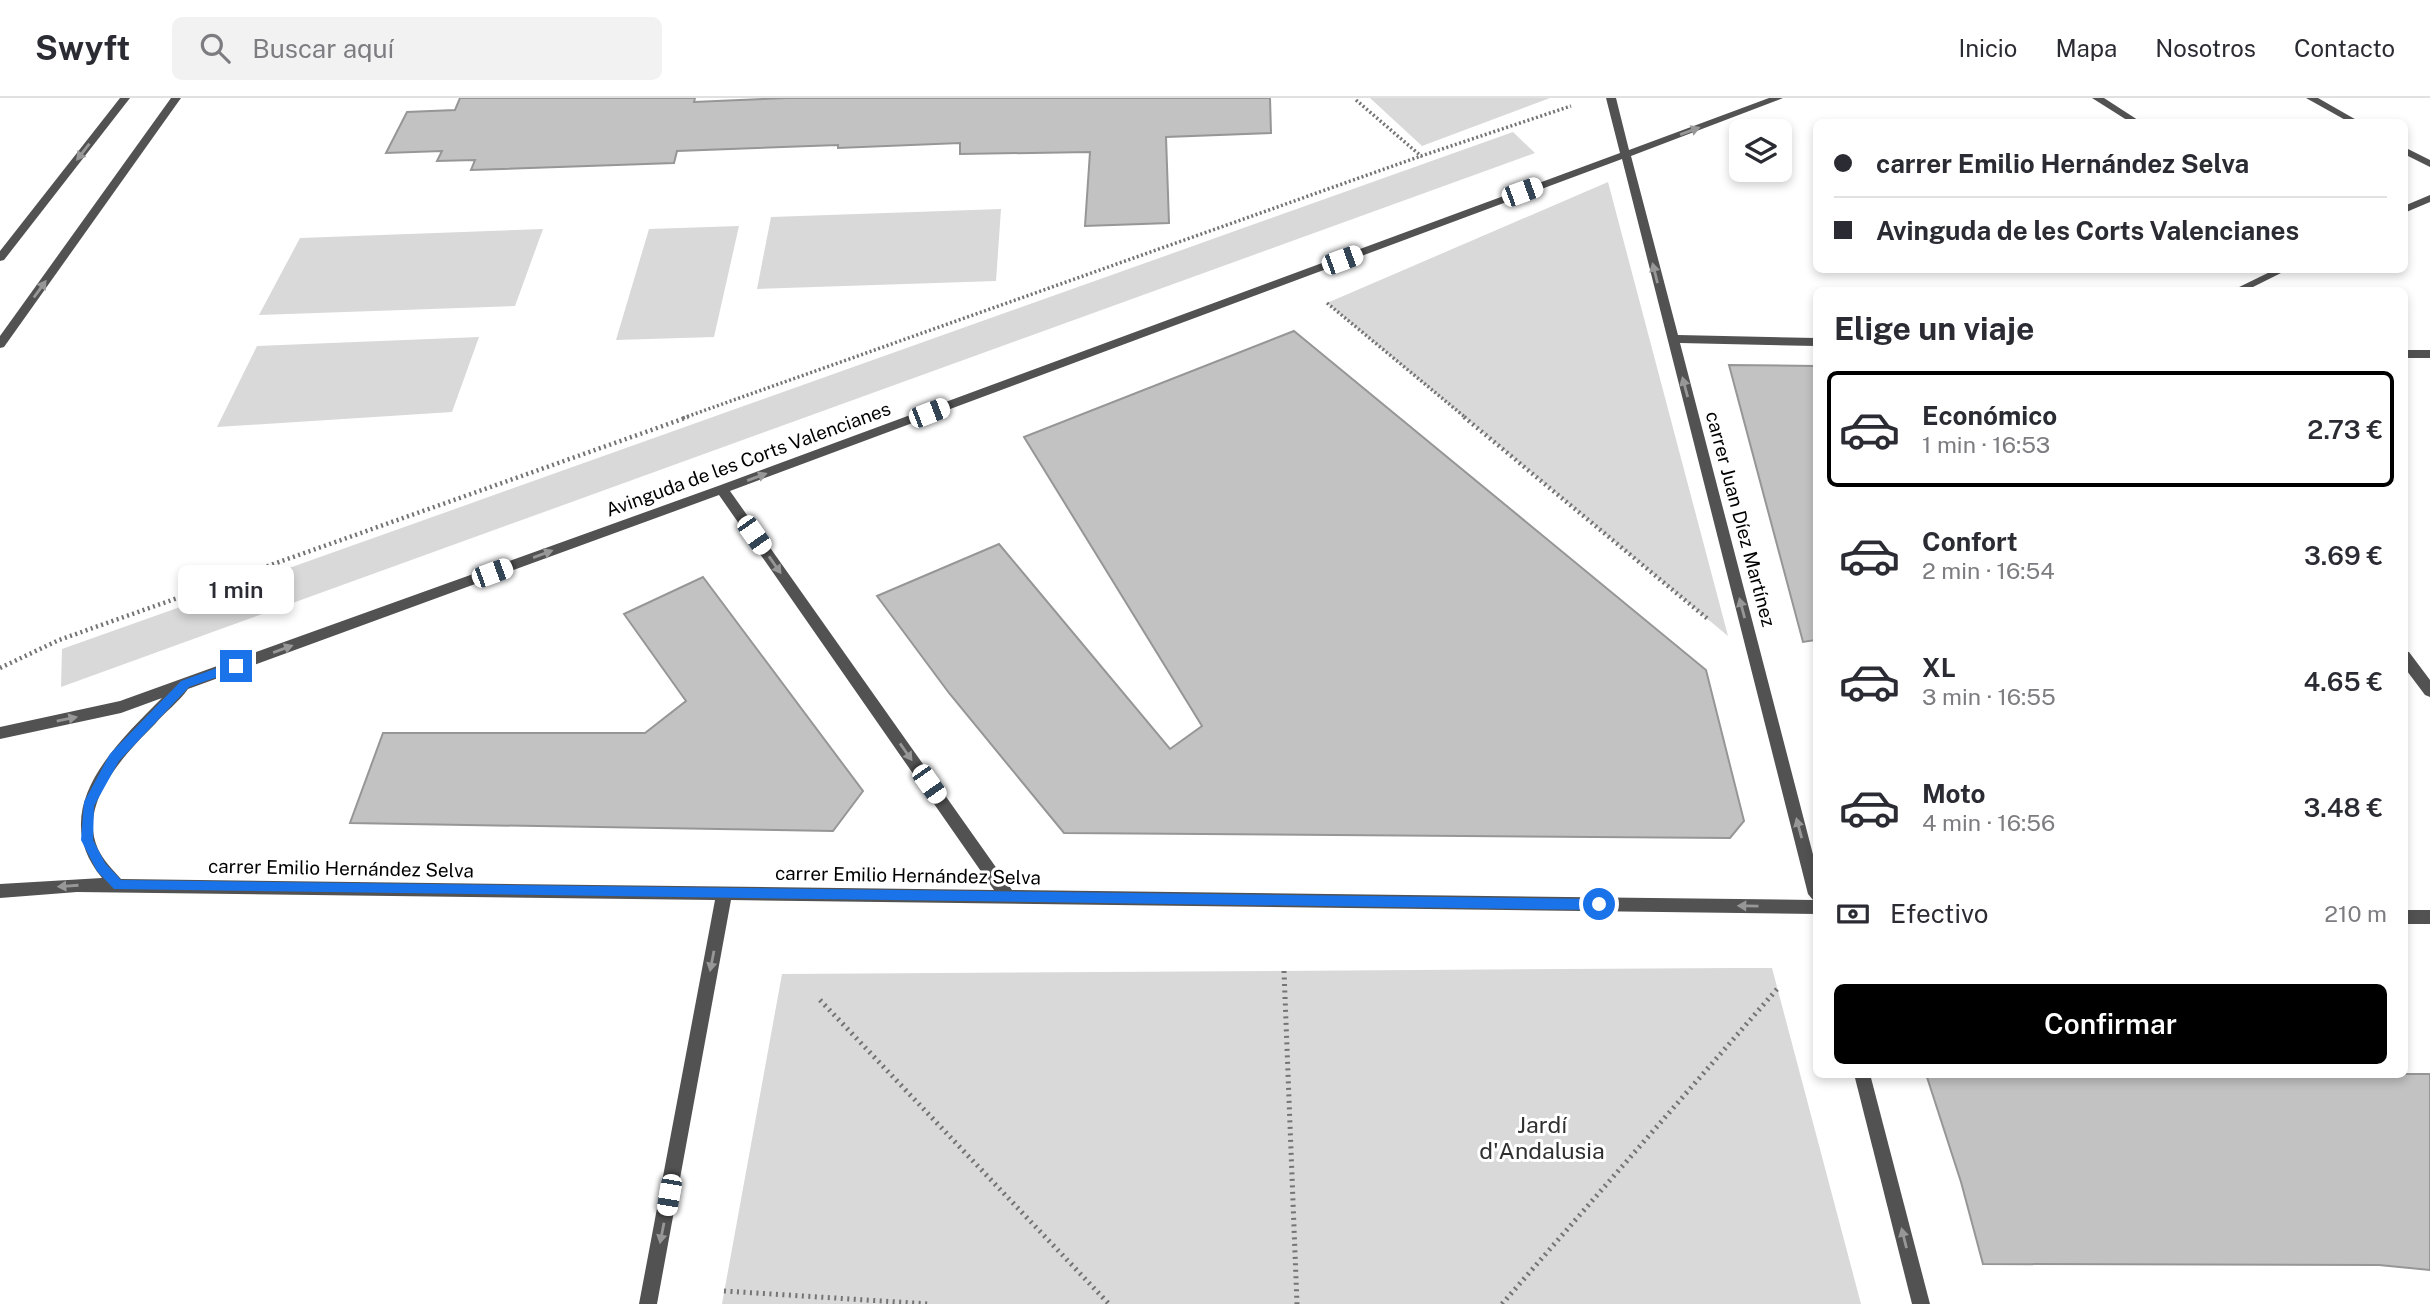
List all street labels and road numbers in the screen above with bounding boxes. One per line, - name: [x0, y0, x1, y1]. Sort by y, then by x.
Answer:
- street label: Avinguda de les Corts Valencianes: [603, 397, 893, 521]
- street label: carrer Juan Díez Martínez: [1702, 409, 1780, 629]
- street label: carrer Emilio Hernández Selva: [208, 855, 474, 881]
- street label: carrer Emilio Hernández Selva: [775, 862, 1041, 888]

